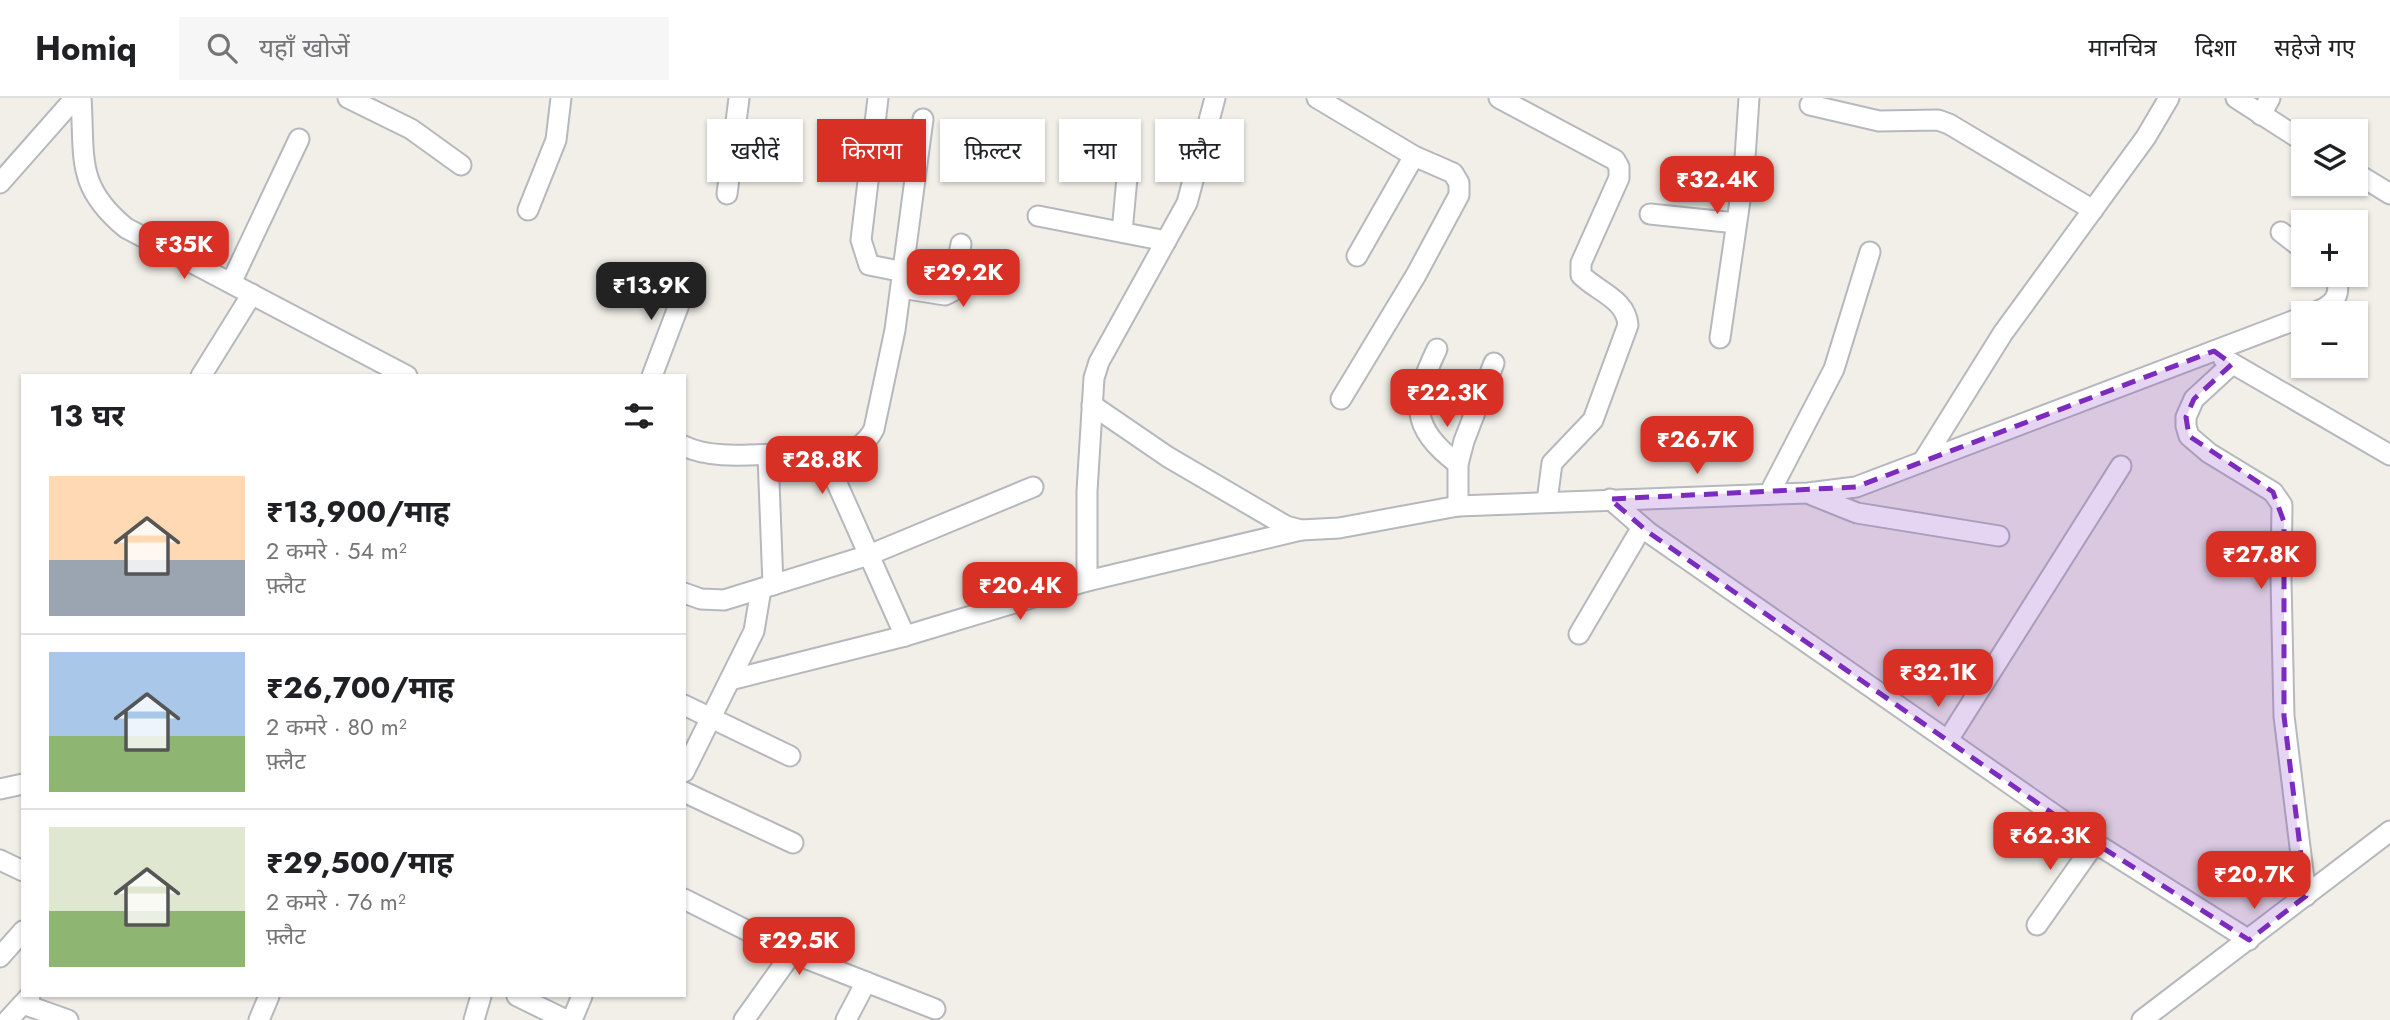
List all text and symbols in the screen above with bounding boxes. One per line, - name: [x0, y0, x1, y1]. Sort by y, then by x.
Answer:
- search box: [179, 17, 669, 80]
- text: Homiq: [35, 25, 137, 72]
- icon: search: [203, 29, 241, 67]
- text: यहाँ खोजें: [259, 29, 350, 67]
- text: मानचित्र: [2088, 30, 2157, 65]
- text: दिशा: [2195, 30, 2236, 65]
- text: सहेजे गए: [2274, 30, 2355, 65]
- chip: खरीदें: [707, 119, 803, 182]
- chip: किराया: [817, 119, 926, 182]
- chip: फ़िल्टर: [940, 119, 1045, 182]
- chip: नया: [1059, 119, 1141, 182]
- chip: फ़्लैट: [1155, 119, 1244, 182]
- map controls: [2291, 119, 2368, 378]
- button: layers: [2291, 119, 2368, 196]
- pin: ₹32.4K: [1660, 156, 1774, 216]
- text: ₹32.4K: [1676, 162, 1758, 196]
- button: +: [2291, 210, 2368, 287]
- pin: ₹35K: [143, 222, 225, 281]
- text: ₹35K: [155, 227, 213, 261]
- pin: ₹29.2K: [906, 250, 1020, 309]
- text: ₹29.2K: [923, 255, 1003, 289]
- pin: ₹13.9K: [594, 262, 708, 322]
- text: ₹13.9K: [612, 268, 690, 302]
- button: −: [2291, 301, 2368, 378]
- pin: ₹22.3K: [1390, 370, 1504, 429]
- text: ₹22.3K: [1406, 375, 1488, 409]
- text: 13 घर: [49, 394, 125, 437]
- icon: filters: [620, 397, 658, 435]
- pin: ₹26.7K: [1640, 416, 1754, 476]
- text: ₹26.7K: [1657, 422, 1737, 456]
- pin: ₹28.8K: [765, 436, 879, 496]
- text: ₹28.8K: [782, 442, 862, 476]
- text: ₹13,900/माह: [266, 490, 450, 533]
- icon: home: [105, 504, 189, 588]
- pin: ₹27.8K: [2204, 532, 2318, 591]
- text: 2 कमरे · 54 m²: [266, 534, 407, 568]
- text: ₹27.8K: [2222, 537, 2300, 571]
- pin: ₹20.4K: [963, 562, 1077, 622]
- text: फ़्लैट: [266, 568, 306, 602]
- text: ₹20.4K: [978, 568, 1062, 602]
- pin: ₹32.1K: [1881, 650, 1995, 709]
- text: ₹32.1K: [1899, 655, 1977, 689]
- text: ₹26,700/माह: [266, 666, 454, 709]
- icon: home: [105, 680, 189, 764]
- text: 2 कमरे · 80 m²: [266, 710, 407, 744]
- text: फ़्लैट: [266, 744, 306, 778]
- pin: ₹62.3K: [1993, 812, 2107, 872]
- text: ₹62.3K: [2009, 818, 2091, 852]
- text: ₹29,500/माह: [266, 841, 453, 884]
- pin: ₹20.7K: [2197, 852, 2311, 911]
- icon: home: [105, 855, 189, 939]
- text: ₹20.7K: [2214, 857, 2294, 891]
- text: 2 कमरे · 76 m²: [266, 885, 406, 919]
- pin: ₹29.5K: [742, 918, 856, 977]
- text: फ़्लैट: [266, 919, 306, 953]
- text: ₹29.5K: [759, 923, 839, 957]

